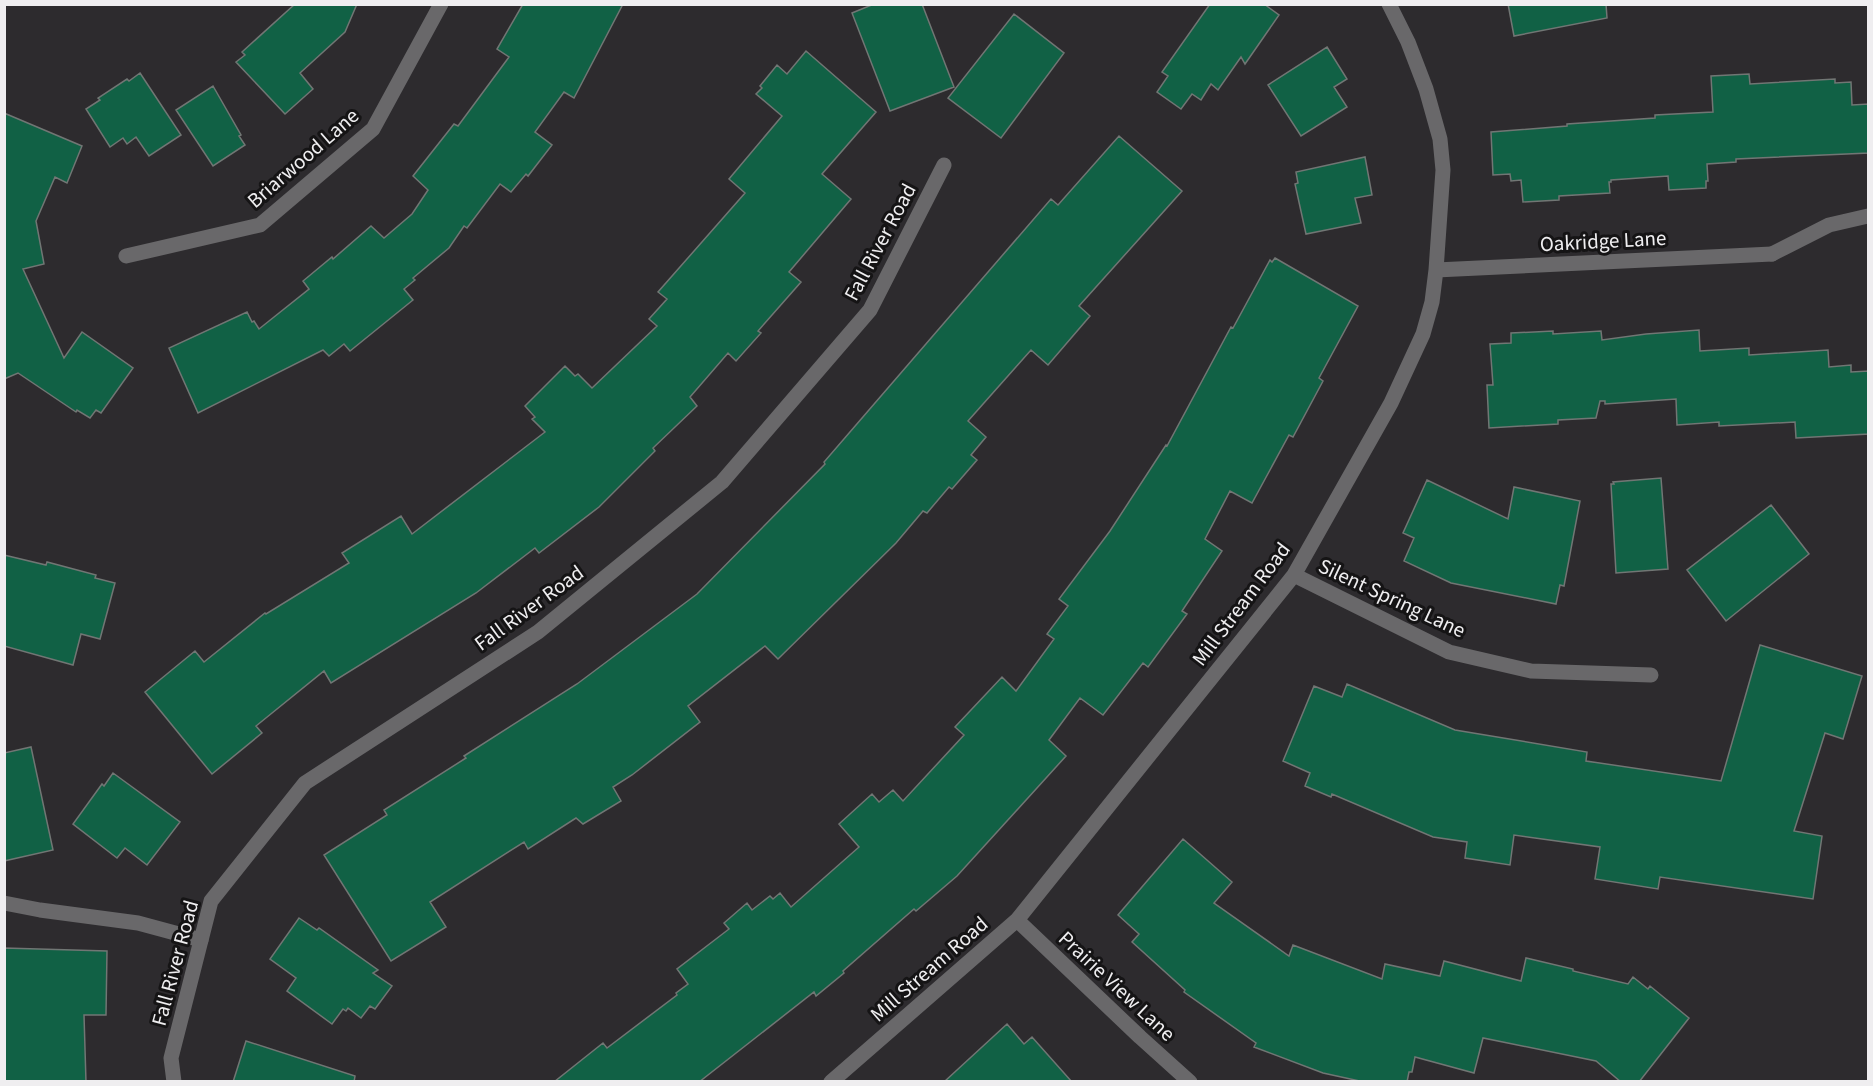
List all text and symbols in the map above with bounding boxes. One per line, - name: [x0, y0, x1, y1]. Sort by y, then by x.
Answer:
- street label: Briarwood Lane: [241, 101, 365, 215]
- street label: Fall River Road: [836, 178, 924, 306]
- street label: Oakridge Lane: [1539, 223, 1667, 259]
- street label: Mill Stream Road: [1185, 536, 1297, 672]
- street label: Silent Spring Lane: [1314, 551, 1470, 645]
- street label: Fall River Road: [468, 558, 590, 658]
- street label: Fall River Road: [144, 897, 206, 1029]
- street label: Mill Stream Road: [863, 909, 995, 1029]
- street label: Prairie View Lane: [1052, 924, 1182, 1048]

